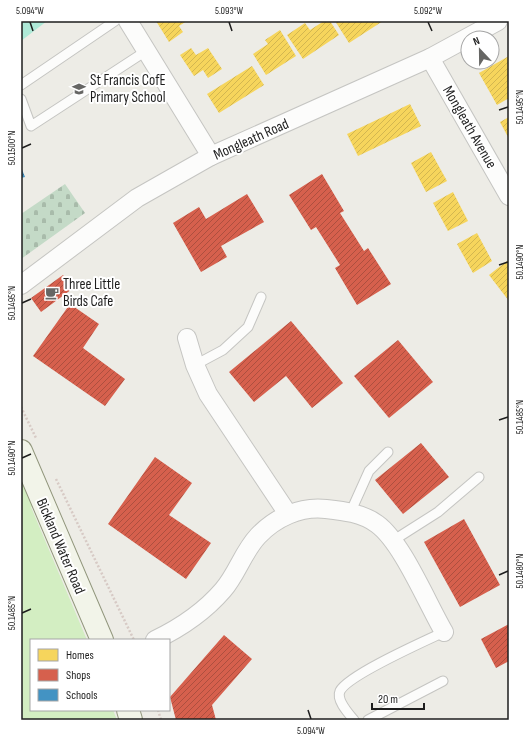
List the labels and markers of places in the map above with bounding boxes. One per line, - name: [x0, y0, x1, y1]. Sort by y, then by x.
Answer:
- place label: St Francis CofE Primary School: [90, 71, 166, 107]
- school or university icon: St Francis CofE Primary School: [71, 81, 87, 97]
- place label: Three Little Birds Cafe: [63, 275, 120, 311]
- cafe icon: Three Little Birds Cafe: [44, 285, 60, 301]

